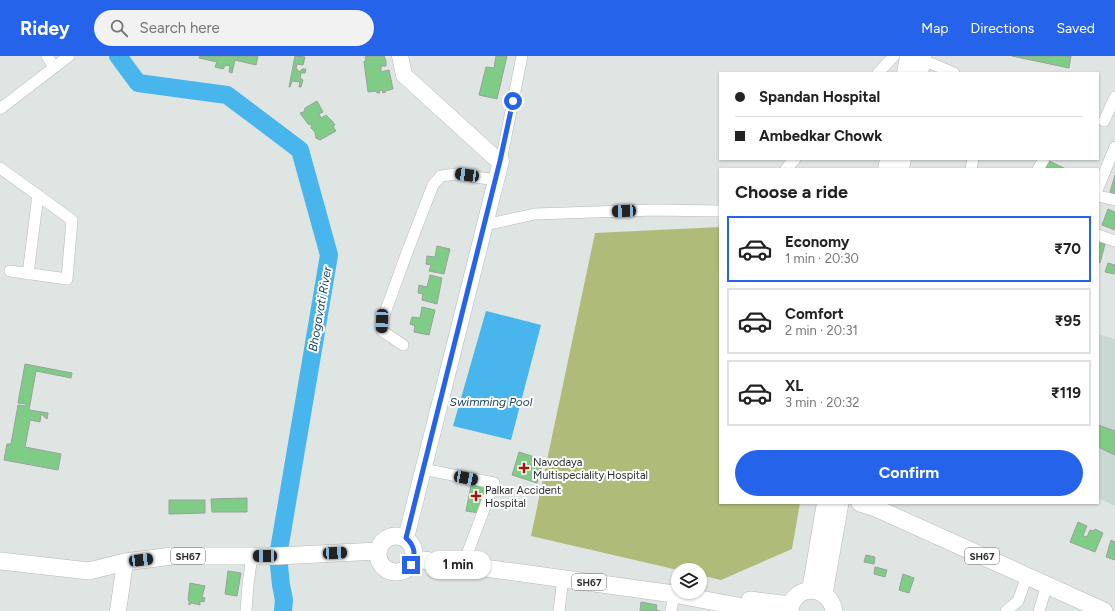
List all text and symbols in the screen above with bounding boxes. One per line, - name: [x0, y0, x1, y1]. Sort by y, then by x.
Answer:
- search box: [94, 10, 374, 46]
- text: Ridey: [20, 17, 70, 40]
- icon: search: [108, 17, 130, 39]
- text: Search here: [140, 19, 220, 37]
- text: Map: [921, 20, 949, 37]
- text: Directions: [971, 20, 1034, 37]
- text: Saved: [1056, 20, 1095, 37]
- text: Spandan Hospital: [759, 88, 880, 106]
- route start: [504, 92, 522, 110]
- text: Ambedkar Chowk: [759, 127, 882, 145]
- car: [454, 167, 480, 183]
- text: Choose a ride: [735, 181, 848, 203]
- car: [612, 205, 636, 217]
- icon: car: [737, 231, 773, 267]
- text: Economy: [785, 233, 850, 251]
- text: ₹70: [1054, 240, 1081, 258]
- text: 1 min · 20:30: [785, 251, 859, 266]
- water label: Bhogavati River: [306, 265, 334, 352]
- icon: car: [737, 303, 773, 339]
- text: Comfort: [785, 305, 844, 323]
- car: [376, 309, 388, 333]
- text: ₹95: [1055, 312, 1081, 330]
- text: 2 min · 20:31: [785, 323, 858, 338]
- icon: car: [737, 375, 773, 411]
- text: XL: [785, 377, 803, 395]
- text: ₹119: [1051, 384, 1081, 402]
- water label: Swimming Pool: [450, 395, 533, 409]
- text: 3 min · 20:32: [785, 395, 860, 410]
- button: Confirm: [735, 450, 1083, 496]
- place label: Navodaya Multispeciality Hospital: [533, 456, 648, 482]
- marker: Navodaya Multispeciality Hospital: [518, 462, 530, 474]
- car: [453, 470, 479, 486]
- place label: Palkar Accident Hospital: [485, 484, 561, 510]
- marker: Palkar Accident Hospital: [470, 490, 482, 502]
- car: [323, 546, 347, 560]
- road number: SH67: [171, 548, 205, 564]
- road number: SH67: [965, 548, 999, 564]
- car: [253, 550, 277, 562]
- callout: 1 min: [425, 551, 491, 579]
- car: [128, 553, 154, 567]
- route end: [402, 556, 420, 574]
- text: 1 min: [443, 557, 473, 572]
- map controls: [671, 563, 707, 599]
- button: layers: [671, 563, 707, 599]
- road number: SH67: [572, 574, 606, 590]

